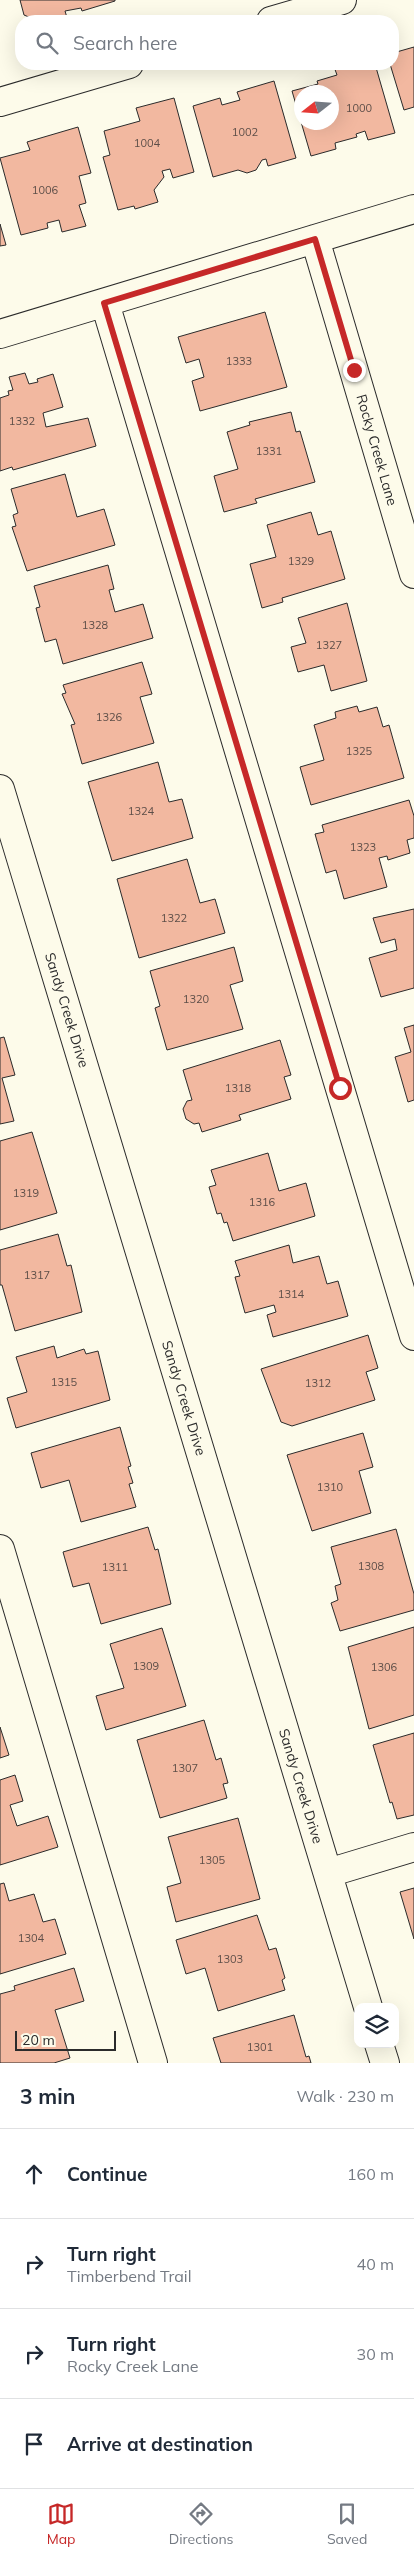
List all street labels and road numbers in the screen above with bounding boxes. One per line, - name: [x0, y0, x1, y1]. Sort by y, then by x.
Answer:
- street label: Rocky Creek Lane: [352, 392, 402, 508]
- street label: Sandy Creek Drive: [41, 950, 93, 1070]
- street label: Sandy Creek Drive: [158, 1338, 210, 1458]
- street label: Sandy Creek Drive: [275, 1726, 327, 1846]

